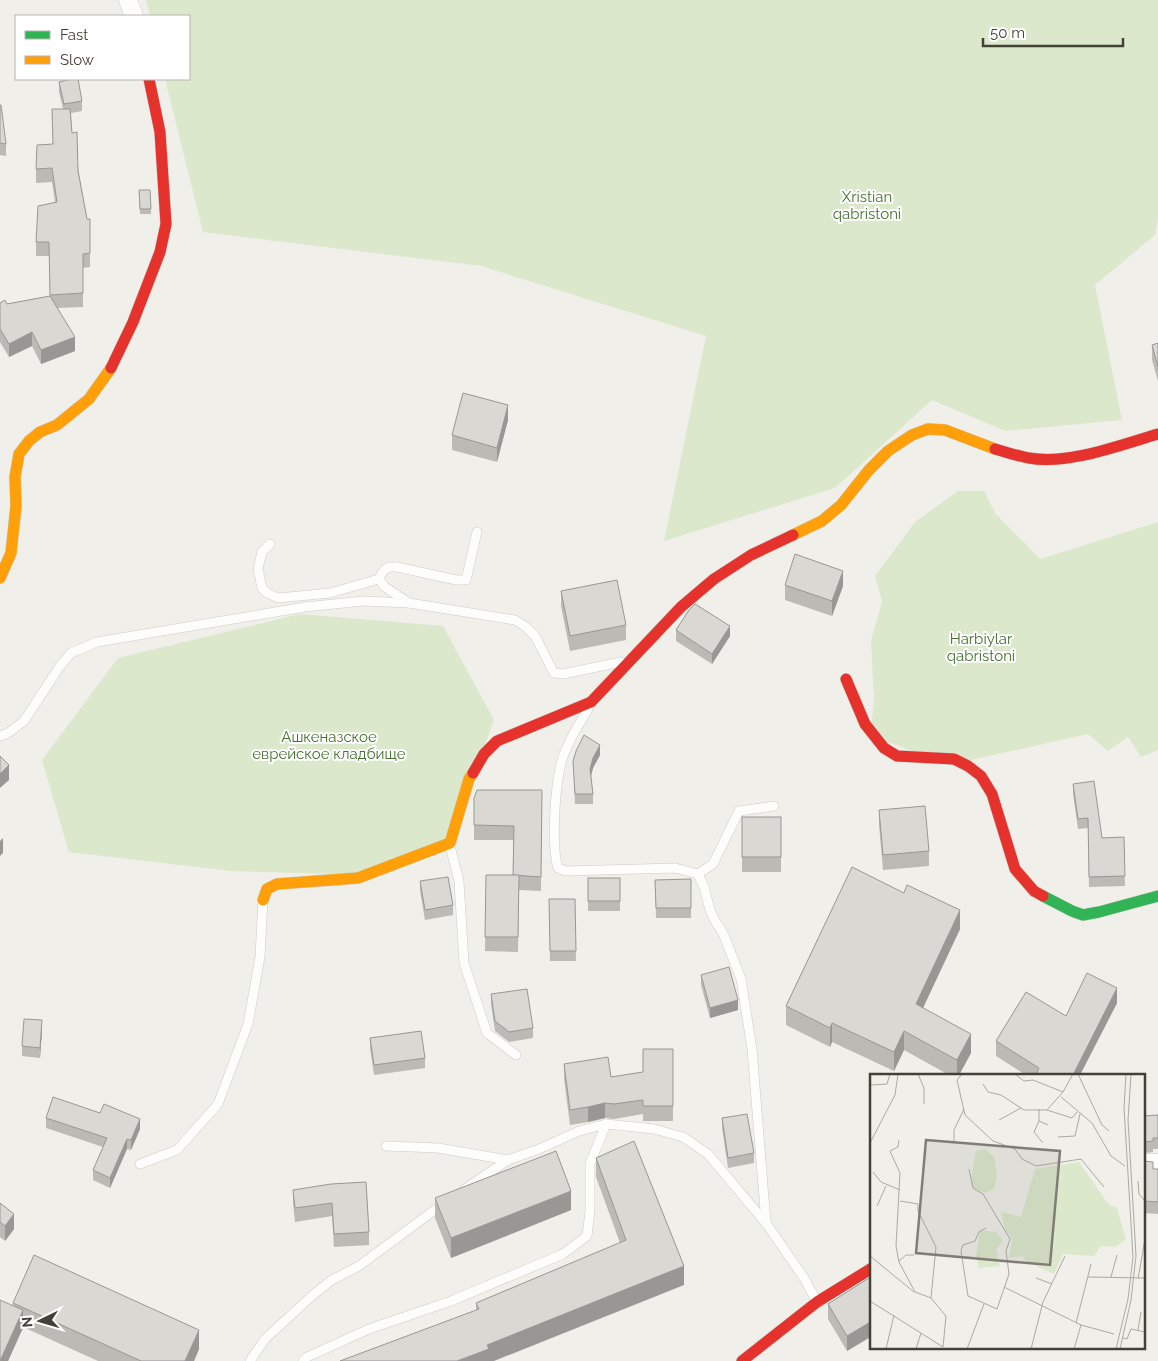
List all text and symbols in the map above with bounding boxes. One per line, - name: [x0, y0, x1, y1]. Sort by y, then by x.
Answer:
- legend: [15, 15, 190, 80]
- scale bar: [983, 15, 1123, 47]
- text: 50 m: [990, 24, 1025, 42]
- text: Fast: [60, 26, 88, 44]
- text: Slow: [60, 51, 94, 69]
- park label: Xristian qabristoni: [833, 188, 901, 223]
- park label: Harbiylar qabristoni: [947, 630, 1015, 665]
- park label: Ашкеназское еврейское кладбище: [252, 728, 406, 763]
- inset map: [870, 1074, 1146, 1348]
- north arrow: [15, 1296, 65, 1346]
- text: N: [19, 1316, 35, 1328]

